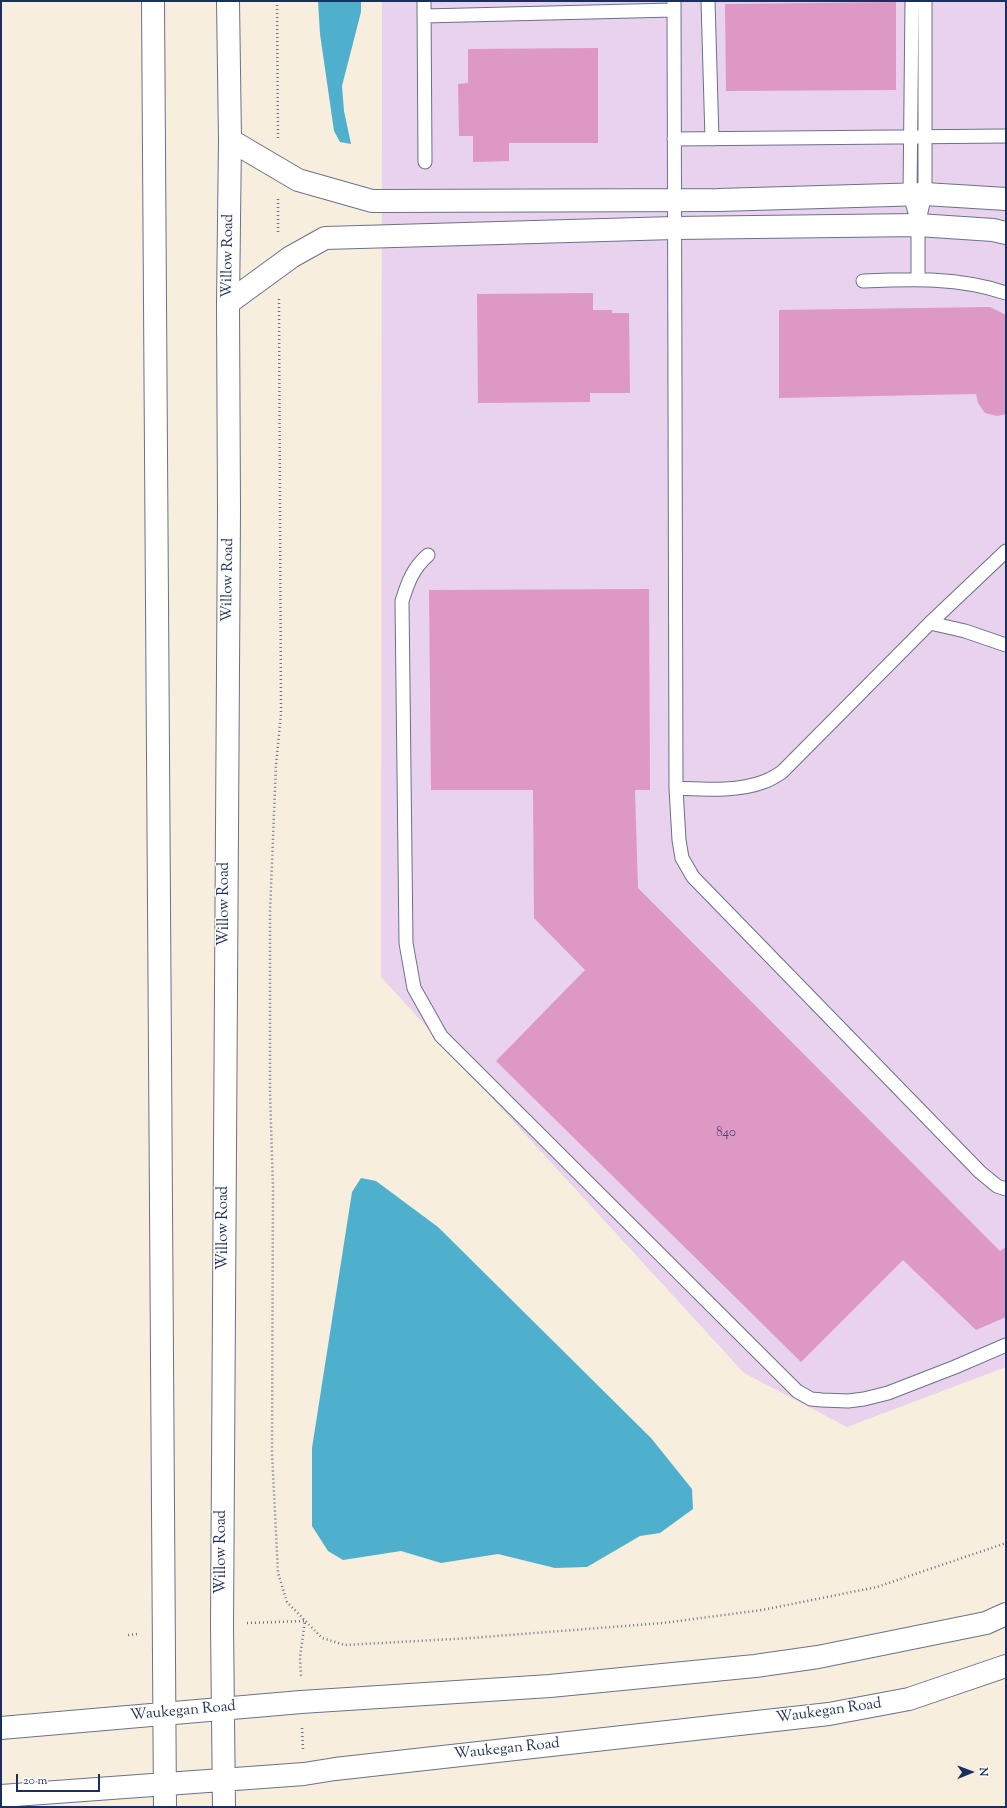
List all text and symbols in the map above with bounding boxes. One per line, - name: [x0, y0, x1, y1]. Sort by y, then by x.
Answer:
- street label: Willow Road: [219, 214, 239, 298]
- street label: Willow Road: [219, 538, 239, 622]
- street label: Willow Road: [216, 862, 234, 946]
- house number: 840: [716, 1126, 736, 1142]
- street label: Willow Road: [215, 1186, 233, 1270]
- street label: Willow Road: [213, 1510, 231, 1594]
- street label: Waukegan Road: [775, 1696, 883, 1728]
- street label: Waukegan Road: [129, 1698, 237, 1726]
- street label: Waukegan Road: [453, 1736, 561, 1764]
- north arrow: [951, 1752, 991, 1792]
- scale bar: [18, 1766, 102, 1792]
- text: N: [975, 1767, 991, 1776]
- text: 20 m: [23, 1772, 47, 1790]

